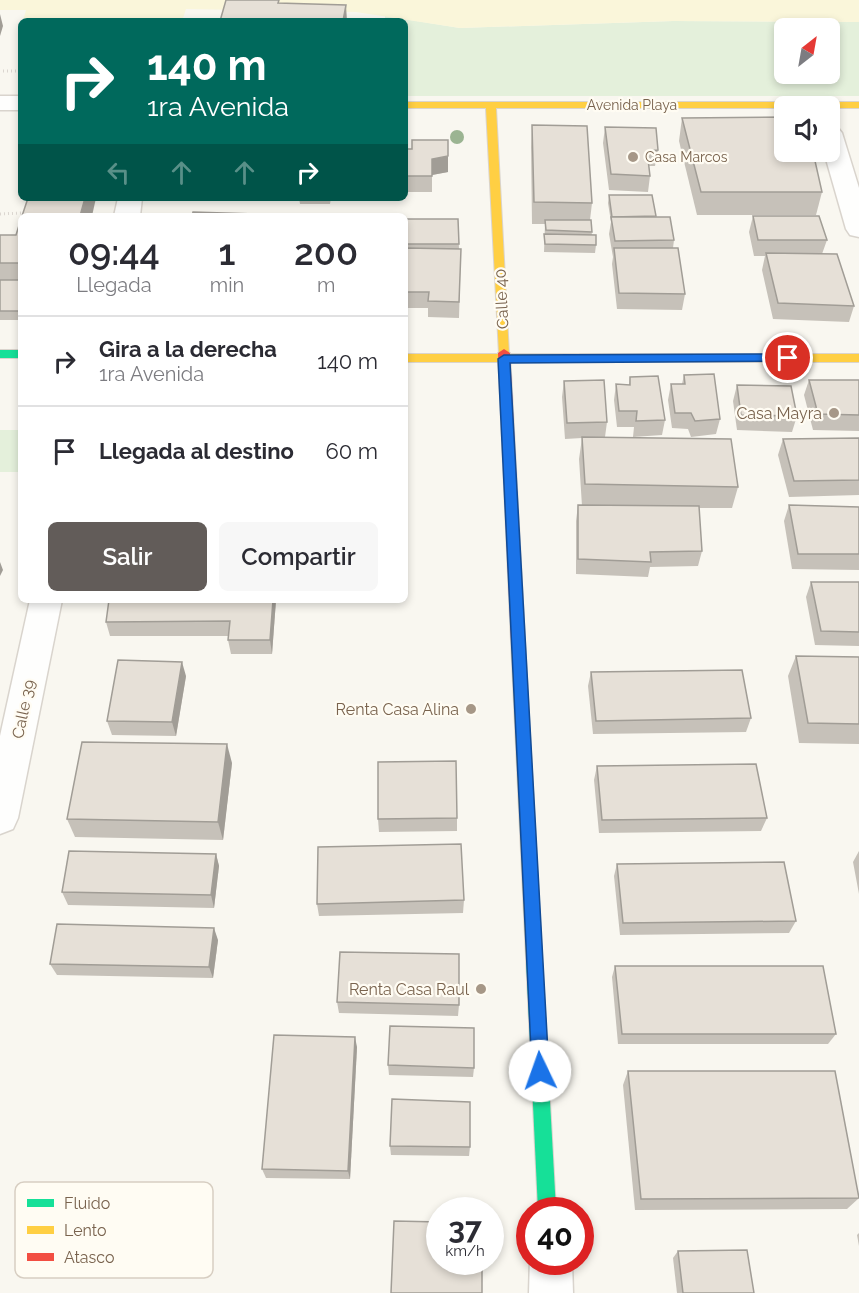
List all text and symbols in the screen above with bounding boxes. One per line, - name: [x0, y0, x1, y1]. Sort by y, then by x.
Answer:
- north arrow: [774, 18, 840, 84]
- map controls: [774, 18, 840, 162]
- text: 140 m: [147, 41, 267, 90]
- icon: right: [48, 42, 126, 120]
- text: 1ra Avenida: [147, 91, 289, 122]
- button: sound: [774, 96, 840, 162]
- street label: Avenida Playa: [587, 97, 677, 113]
- place label: Casa Marcos: [645, 149, 728, 165]
- marker: Casa Marcos: [626, 150, 640, 164]
- icon: left: [102, 156, 135, 189]
- icon: ahead: [165, 156, 198, 189]
- icon: ahead: [228, 156, 261, 189]
- icon: right: [291, 156, 324, 189]
- text: 09:44: [68, 231, 160, 273]
- text: 1: [218, 231, 235, 273]
- text: 200: [294, 231, 358, 273]
- street label: Calle 40: [490, 268, 513, 330]
- text: Llegada: [76, 273, 152, 297]
- text: min: [210, 273, 244, 297]
- text: m: [317, 273, 335, 297]
- pin: [762, 332, 813, 383]
- text: Gira a la derecha: [99, 336, 277, 362]
- icon: arrive: [771, 341, 804, 374]
- icon: right: [48, 345, 81, 378]
- text: 140 m: [317, 348, 378, 374]
- text: 1ra Avenida: [99, 362, 204, 386]
- place label: Casa Mayra: [736, 404, 822, 423]
- marker: Casa Mayra: [827, 406, 841, 420]
- icon: arrive: [48, 435, 81, 468]
- text: Llegada al destino: [99, 438, 294, 464]
- text: 60 m: [325, 438, 378, 464]
- button: Salir: [48, 522, 207, 591]
- button: Compartir: [219, 522, 378, 591]
- street label: Calle 39: [8, 678, 39, 740]
- place label: Renta Casa Alina: [336, 700, 459, 719]
- marker: Renta Casa Alina: [464, 702, 478, 716]
- place label: Renta Casa Raul: [349, 980, 470, 999]
- marker: Renta Casa Raul: [474, 982, 488, 996]
- position arrow: [508, 1039, 572, 1103]
- legend: [15, 1182, 213, 1278]
- text: Fluido: [64, 1194, 110, 1213]
- speed limit sign: 40: [516, 1197, 594, 1275]
- text: 37: [448, 1211, 482, 1246]
- text: Lento: [64, 1221, 107, 1240]
- text: km/h: [445, 1242, 485, 1260]
- text: Atasco: [64, 1248, 115, 1267]

